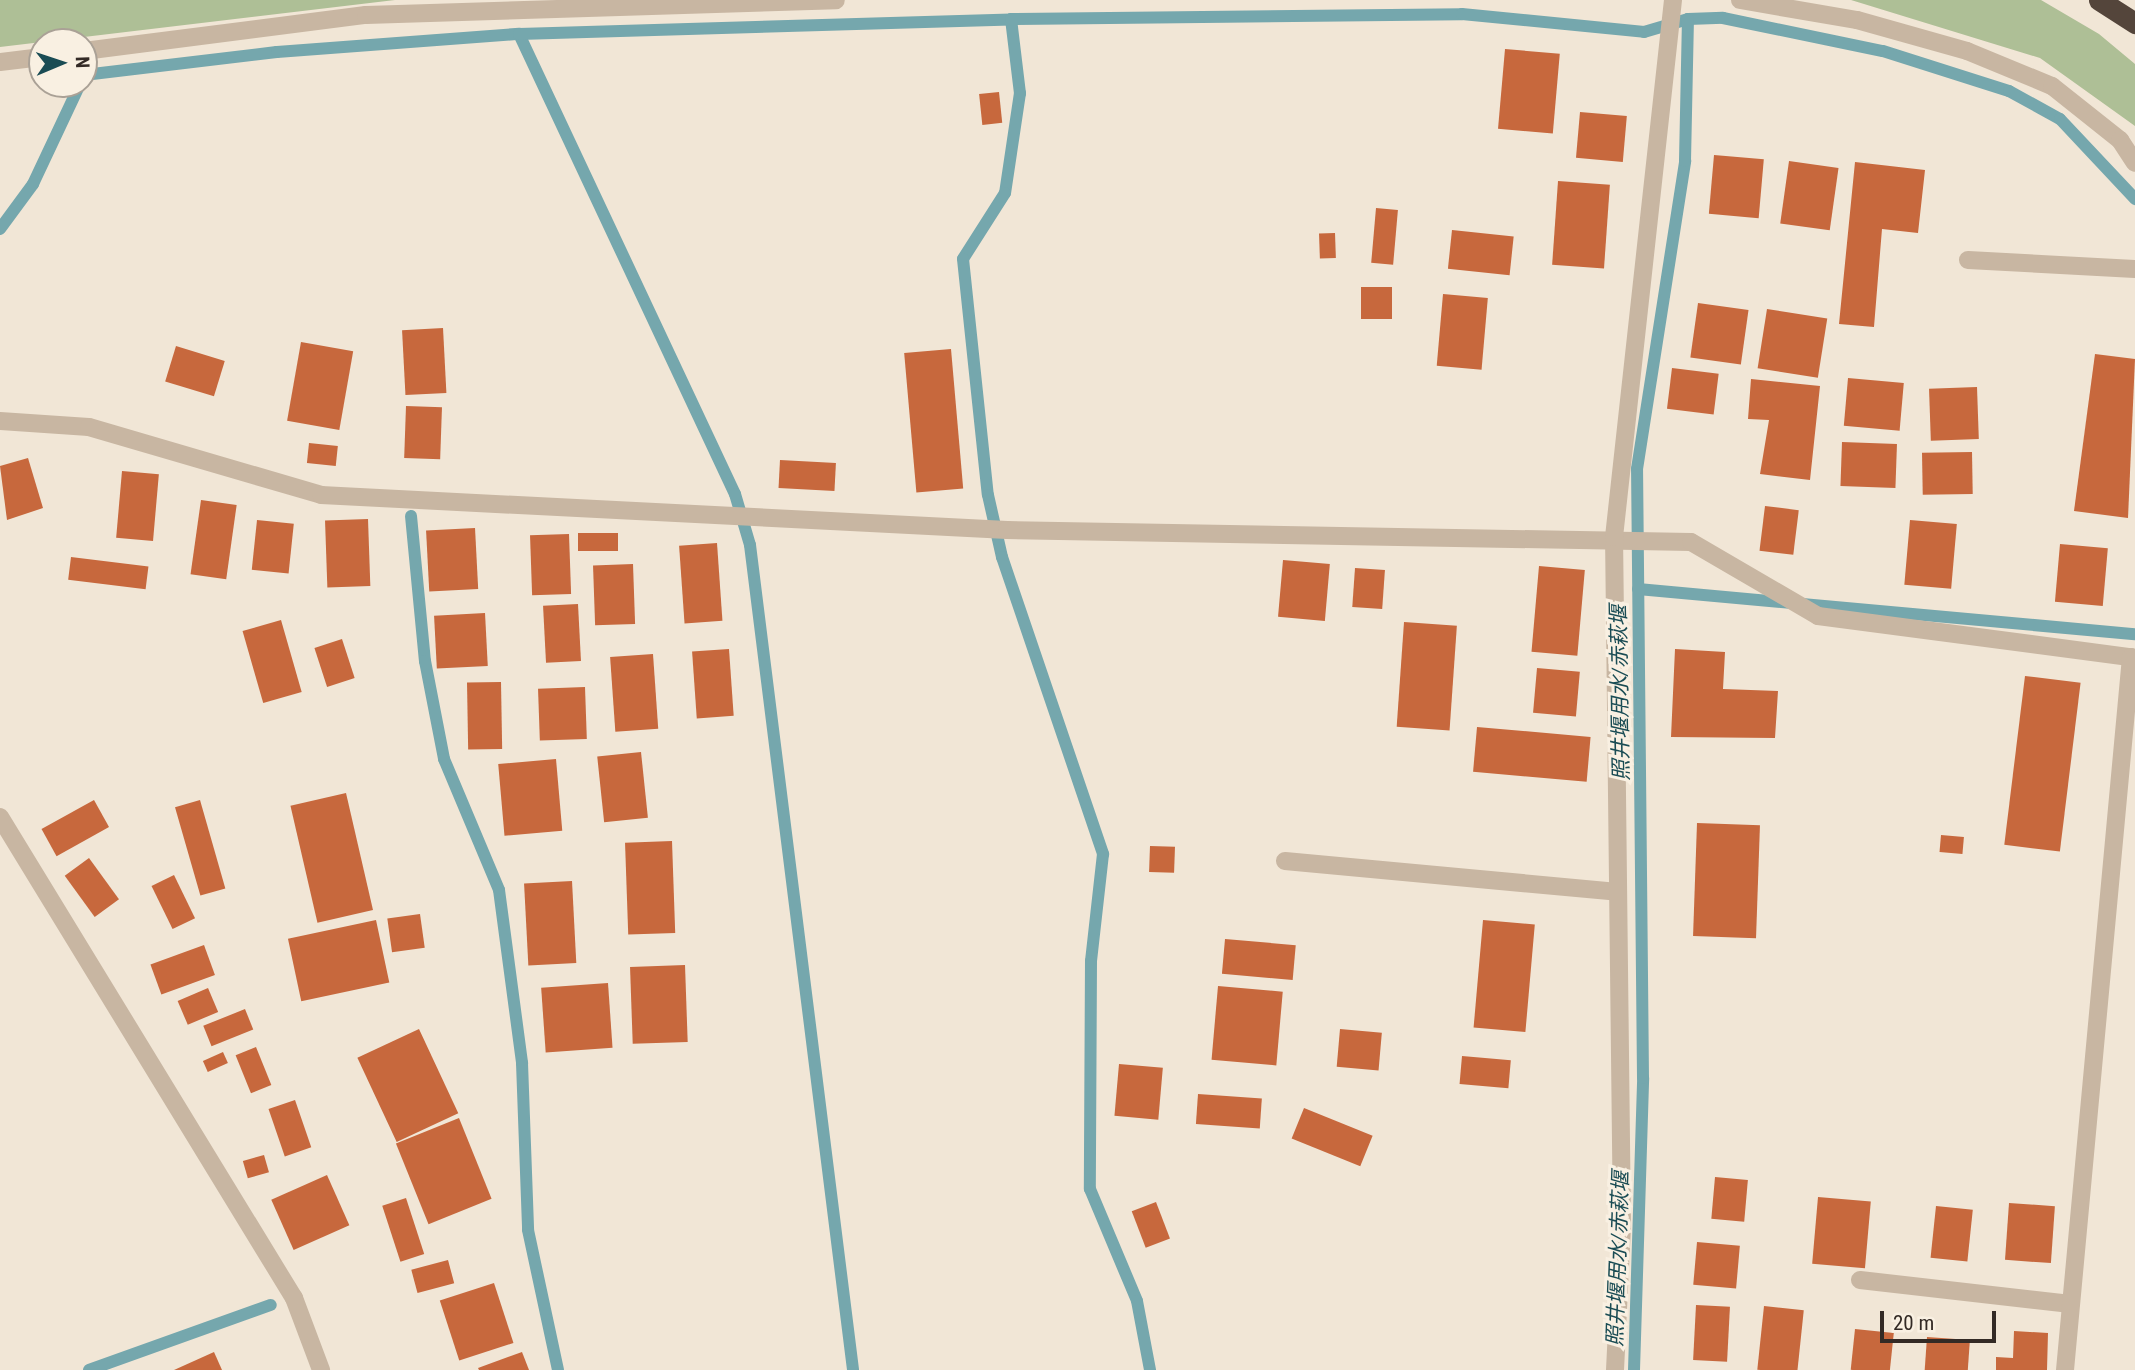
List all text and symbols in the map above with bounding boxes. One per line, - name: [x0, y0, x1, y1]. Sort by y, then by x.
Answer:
- north arrow: [28, 28, 98, 98]
- text: N: [71, 56, 94, 69]
- water label: 照井堰用水/赤萩堰: [1606, 605, 1634, 781]
- water label: 照井堰用水/赤萩堰: [1602, 1171, 1634, 1347]
- scale bar: [1883, 1296, 1998, 1340]
- text: 20 m: [1893, 1311, 1934, 1335]

